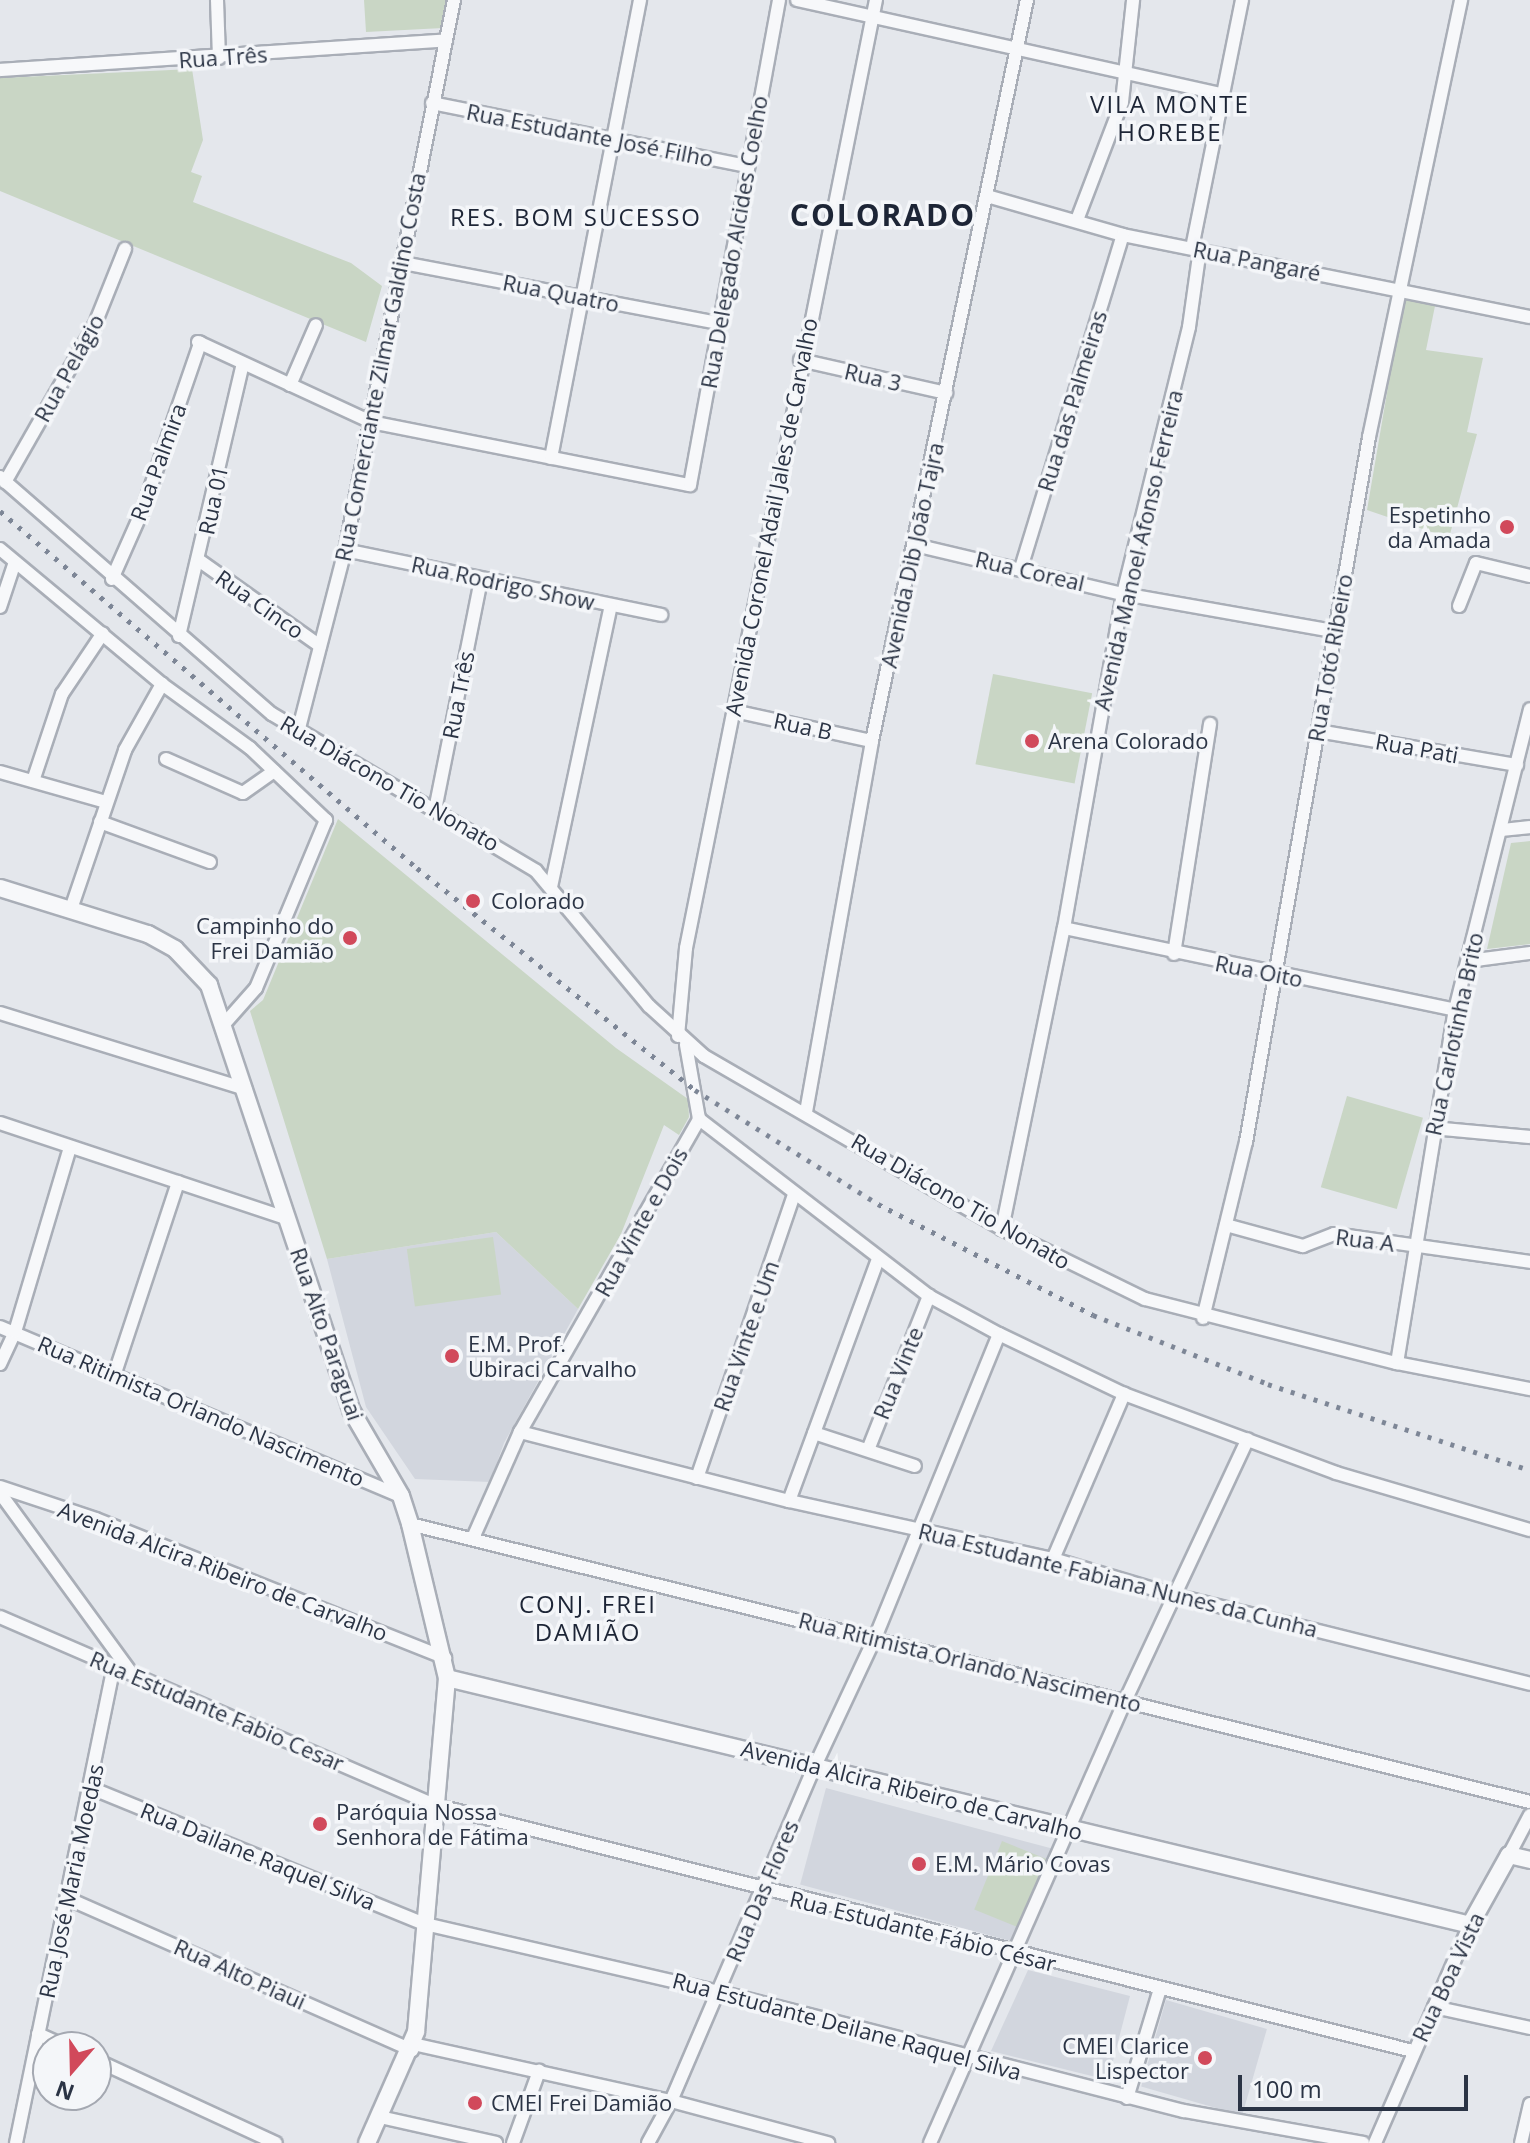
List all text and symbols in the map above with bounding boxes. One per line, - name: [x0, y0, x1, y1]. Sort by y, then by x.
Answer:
- street label: Rua Três: [178, 41, 268, 73]
- district label: VILA MONTE HOREBE: [1090, 90, 1250, 146]
- street label: Rua Delegado Alcides Coelho: [695, 93, 773, 391]
- street label: Rua Estudante José Filho: [464, 98, 716, 172]
- street label: Rua Comerciante Zilmar Galdino Costa: [329, 170, 431, 564]
- district label: COLORADO: [790, 197, 976, 233]
- district label: RES. BOM SUCESSO: [450, 203, 702, 231]
- street label: Rua Pangaré: [1191, 236, 1323, 286]
- street label: Rua Quatro: [501, 269, 621, 317]
- street label: Rua das Palmeiras: [1032, 307, 1112, 495]
- street label: Rua Pelágio: [29, 310, 109, 426]
- street label: Avenida Coronel Adail Jales de Carvalho: [719, 316, 823, 718]
- street label: Rua 3: [842, 358, 904, 396]
- street label: Avenida Manoel Afonso Ferreira: [1088, 387, 1188, 713]
- street label: Rua Palmira: [125, 400, 191, 524]
- street label: Avenida Dib João Tajra: [875, 440, 949, 670]
- street label: Rua 01: [193, 463, 233, 537]
- place label: Espetinho da Amada: [1387, 501, 1491, 552]
- marker: Espetinho da Amada: [1498, 518, 1516, 536]
- street label: Rua Coreal: [973, 546, 1087, 596]
- street label: Rua Rodrigo Show: [409, 551, 597, 615]
- street label: Rua Cinco: [211, 564, 309, 644]
- street label: Rua Totó Ribeiro: [1302, 572, 1358, 744]
- street label: Rua Três: [437, 649, 479, 741]
- street label: Rua B: [771, 707, 835, 745]
- street label: Rua Diácono Tio Nonato: [276, 710, 504, 856]
- place label: Arena Colorado: [1048, 728, 1208, 754]
- street label: Rua Pati: [1373, 728, 1461, 768]
- marker: Arena Colorado: [1023, 732, 1041, 750]
- place label: Colorado: [491, 888, 585, 914]
- marker: Colorado: [462, 890, 484, 912]
- place label: Campinho do Frei Damião: [196, 912, 334, 964]
- marker: Campinho do Frei Damião: [341, 929, 359, 947]
- street label: Rua Carlotinha Brito: [1420, 930, 1488, 1138]
- street label: Rua Oito: [1213, 950, 1305, 992]
- street label: Rua Diácono Tio Nonato: [847, 1128, 1075, 1274]
- street label: Rua Vinte e Dois: [589, 1143, 693, 1301]
- street label: Rua A: [1334, 1223, 1396, 1257]
- street label: Rua Alto Paraguai: [285, 1244, 369, 1424]
- street label: Rua Vinte e Um: [708, 1257, 784, 1415]
- street label: Rua Vinte: [868, 1323, 928, 1423]
- street label: Rua Ritimista Orlando Nascimento: [34, 1330, 368, 1492]
- place label: E.M. Prof. Ubiraci Carvalho: [468, 1330, 637, 1382]
- marker: E.M. Prof. Ubiraci Carvalho: [443, 1347, 461, 1365]
- street label: Avenida Alcira Ribeiro de Carvalho: [55, 1496, 391, 1646]
- street label: Rua Estudante Fabiana Nunes da Cunha: [916, 1518, 1320, 1642]
- district label: CONJ. FREI DAMIÃO: [519, 1590, 657, 1646]
- street label: Rua Ritimista Orlando Nascimento: [796, 1607, 1144, 1717]
- street label: Rua Estudante Fabio Cesar: [86, 1645, 348, 1777]
- street label: Avenida Alcira Ribeiro de Carvalho: [739, 1735, 1085, 1845]
- street label: Rua José Maria Moedas: [33, 1761, 109, 2001]
- street label: Rua Dailane Raquel Silva: [137, 1797, 379, 1915]
- place label: Paróquia Nossa Senhora de Fátima: [336, 1798, 529, 1850]
- marker: Paróquia Nossa Senhora de Fátima: [311, 1815, 329, 1833]
- street label: Rua Das Flores: [720, 1816, 804, 1966]
- place label: E.M. Mário Covas: [935, 1851, 1111, 1877]
- marker: E.M. Mário Covas: [910, 1855, 928, 1873]
- street label: Rua Estudante Fábio César: [787, 1885, 1059, 1977]
- street label: Rua Boa Vista: [1407, 1908, 1489, 2046]
- street label: Rua Alto Piaui: [170, 1933, 310, 2015]
- street label: Rua Estudante Deilane Raquel Silva: [670, 1967, 1024, 2085]
- north arrow: [32, 2031, 112, 2111]
- place label: CMEI Clarice Lispector: [1062, 2032, 1189, 2084]
- marker: CMEI Clarice Lispector: [1196, 2049, 1214, 2067]
- scale bar: [1242, 2059, 1472, 2109]
- text: 100 m: [1252, 2072, 1322, 2105]
- text: N: [51, 2075, 78, 2109]
- place label: CMEI Frei Damião: [491, 2090, 672, 2116]
- marker: CMEI Frei Damião: [466, 2094, 484, 2112]

